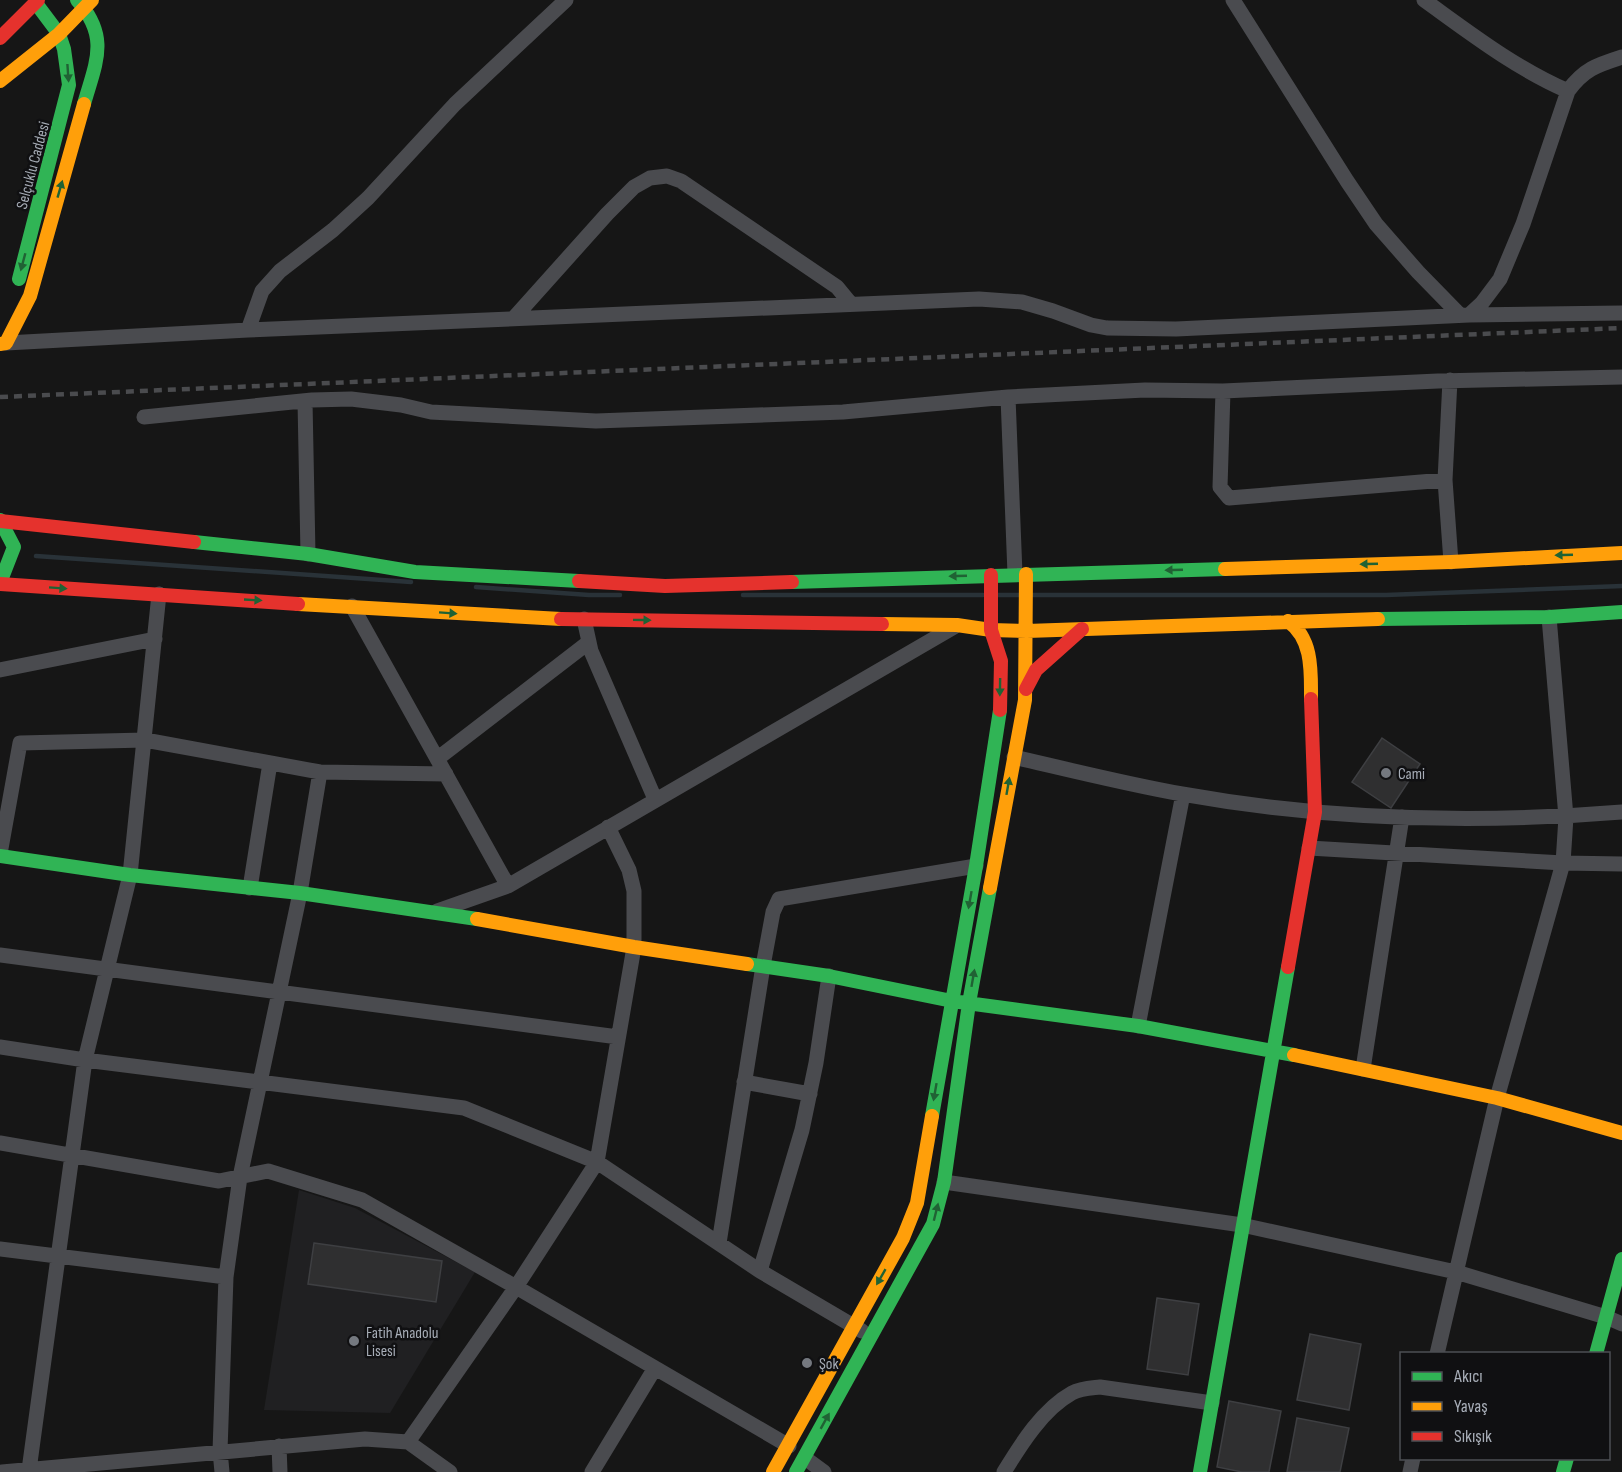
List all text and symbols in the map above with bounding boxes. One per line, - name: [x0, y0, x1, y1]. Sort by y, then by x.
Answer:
- one-way arrow: [63, 63, 72, 82]
- street label: Selçuklu Caddesi: [13, 120, 54, 211]
- one-way arrow: [56, 180, 65, 198]
- one-way arrow: [18, 253, 28, 271]
- one-way arrow: [1554, 551, 1573, 560]
- one-way arrow: [1359, 559, 1378, 569]
- one-way arrow: [1164, 565, 1183, 574]
- one-way arrow: [948, 571, 967, 581]
- one-way arrow: [49, 583, 68, 592]
- one-way arrow: [244, 595, 263, 604]
- one-way arrow: [438, 608, 457, 617]
- one-way arrow: [633, 615, 652, 625]
- one-way arrow: [995, 677, 1005, 696]
- place label: Cami: [1398, 765, 1425, 784]
- marker: Cami: [1379, 766, 1393, 780]
- one-way arrow: [1004, 777, 1013, 796]
- one-way arrow: [965, 891, 974, 910]
- one-way arrow: [969, 968, 978, 987]
- one-way arrow: [930, 1083, 939, 1102]
- one-way arrow: [932, 1203, 941, 1221]
- one-way arrow: [876, 1269, 886, 1286]
- place label: Fatih Anadolu Lisesi: [366, 1324, 438, 1361]
- marker: Fatih Anadolu Lisesi: [347, 1334, 361, 1348]
- legend: [1400, 1352, 1610, 1460]
- place label: Şok: [819, 1355, 839, 1374]
- marker: Şok: [800, 1356, 814, 1370]
- text: Akıcı: [1453, 1366, 1483, 1387]
- text: Yavaş: [1454, 1396, 1488, 1417]
- one-way arrow: [820, 1412, 830, 1429]
- text: Sıkışık: [1454, 1426, 1492, 1447]

